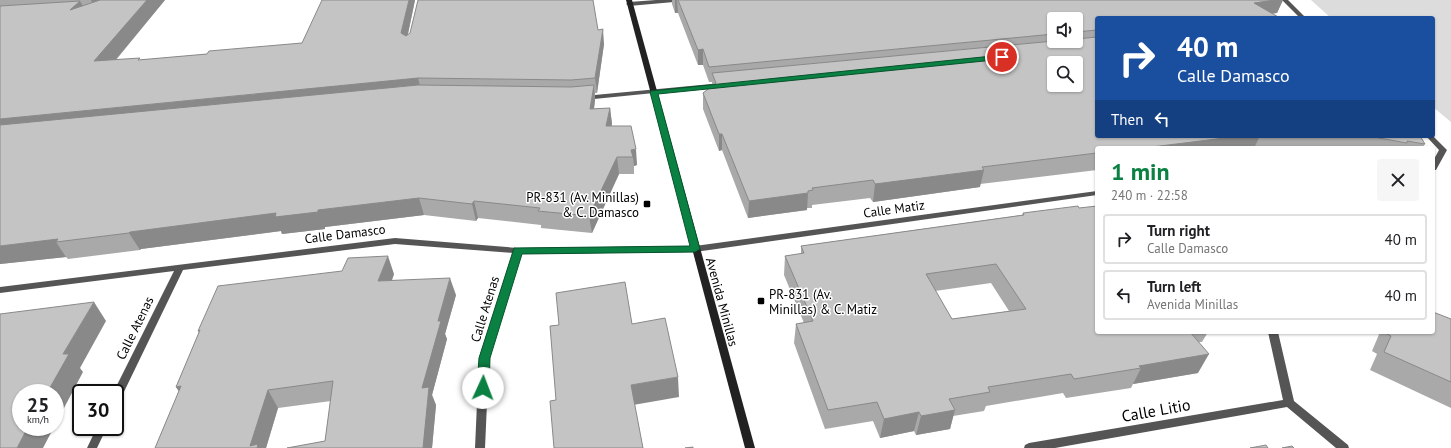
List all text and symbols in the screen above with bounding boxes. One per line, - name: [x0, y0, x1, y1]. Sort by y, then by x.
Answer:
- map controls: [1047, 12, 1083, 92]
- button: sound: [1047, 12, 1083, 48]
- text: 40 m: [1177, 28, 1238, 65]
- icon: right: [1111, 32, 1163, 84]
- pin: [985, 40, 1019, 74]
- icon: arrive: [991, 46, 1013, 68]
- button: search: [1047, 56, 1083, 92]
- text: Calle Damasco: [1177, 64, 1290, 87]
- icon: left: [1151, 108, 1173, 130]
- text: Then: [1111, 110, 1143, 129]
- text: 1 min: [1111, 156, 1170, 187]
- button: close: [1377, 159, 1419, 201]
- text: 240 m · 22:58: [1111, 187, 1188, 204]
- place label: PR-831 (Av. Minillas) & C. Damasco: [526, 189, 639, 221]
- street label: Calle Matiz: [862, 196, 926, 222]
- marker: PR-831 (Av. Minillas) & C. Damasco: [642, 199, 652, 209]
- street label: Calle Damasco: [304, 221, 386, 247]
- text: Turn right: [1147, 221, 1210, 240]
- icon: right: [1113, 228, 1135, 250]
- text: 40 m: [1384, 230, 1417, 249]
- text: Calle Damasco: [1147, 240, 1228, 257]
- street label: Avenida Minillas: [702, 256, 742, 348]
- street label: Calle Atenas: [467, 274, 503, 344]
- text: Turn left: [1147, 277, 1201, 296]
- icon: left: [1113, 284, 1135, 306]
- place label: PR-831 (Av. Minillas) & C. Matiz: [769, 286, 877, 318]
- text: 40 m: [1384, 286, 1417, 305]
- street label: Calle Atenas: [112, 294, 158, 362]
- marker: PR-831 (Av. Minillas) & C. Matiz: [756, 296, 766, 306]
- text: Avenida Minillas: [1147, 296, 1238, 313]
- position arrow: [462, 367, 504, 409]
- speed limit sign: 30: [72, 384, 124, 436]
- text: 25: [27, 392, 49, 418]
- street label: Calle Litio: [1120, 394, 1192, 426]
- text: km/h: [27, 413, 49, 426]

